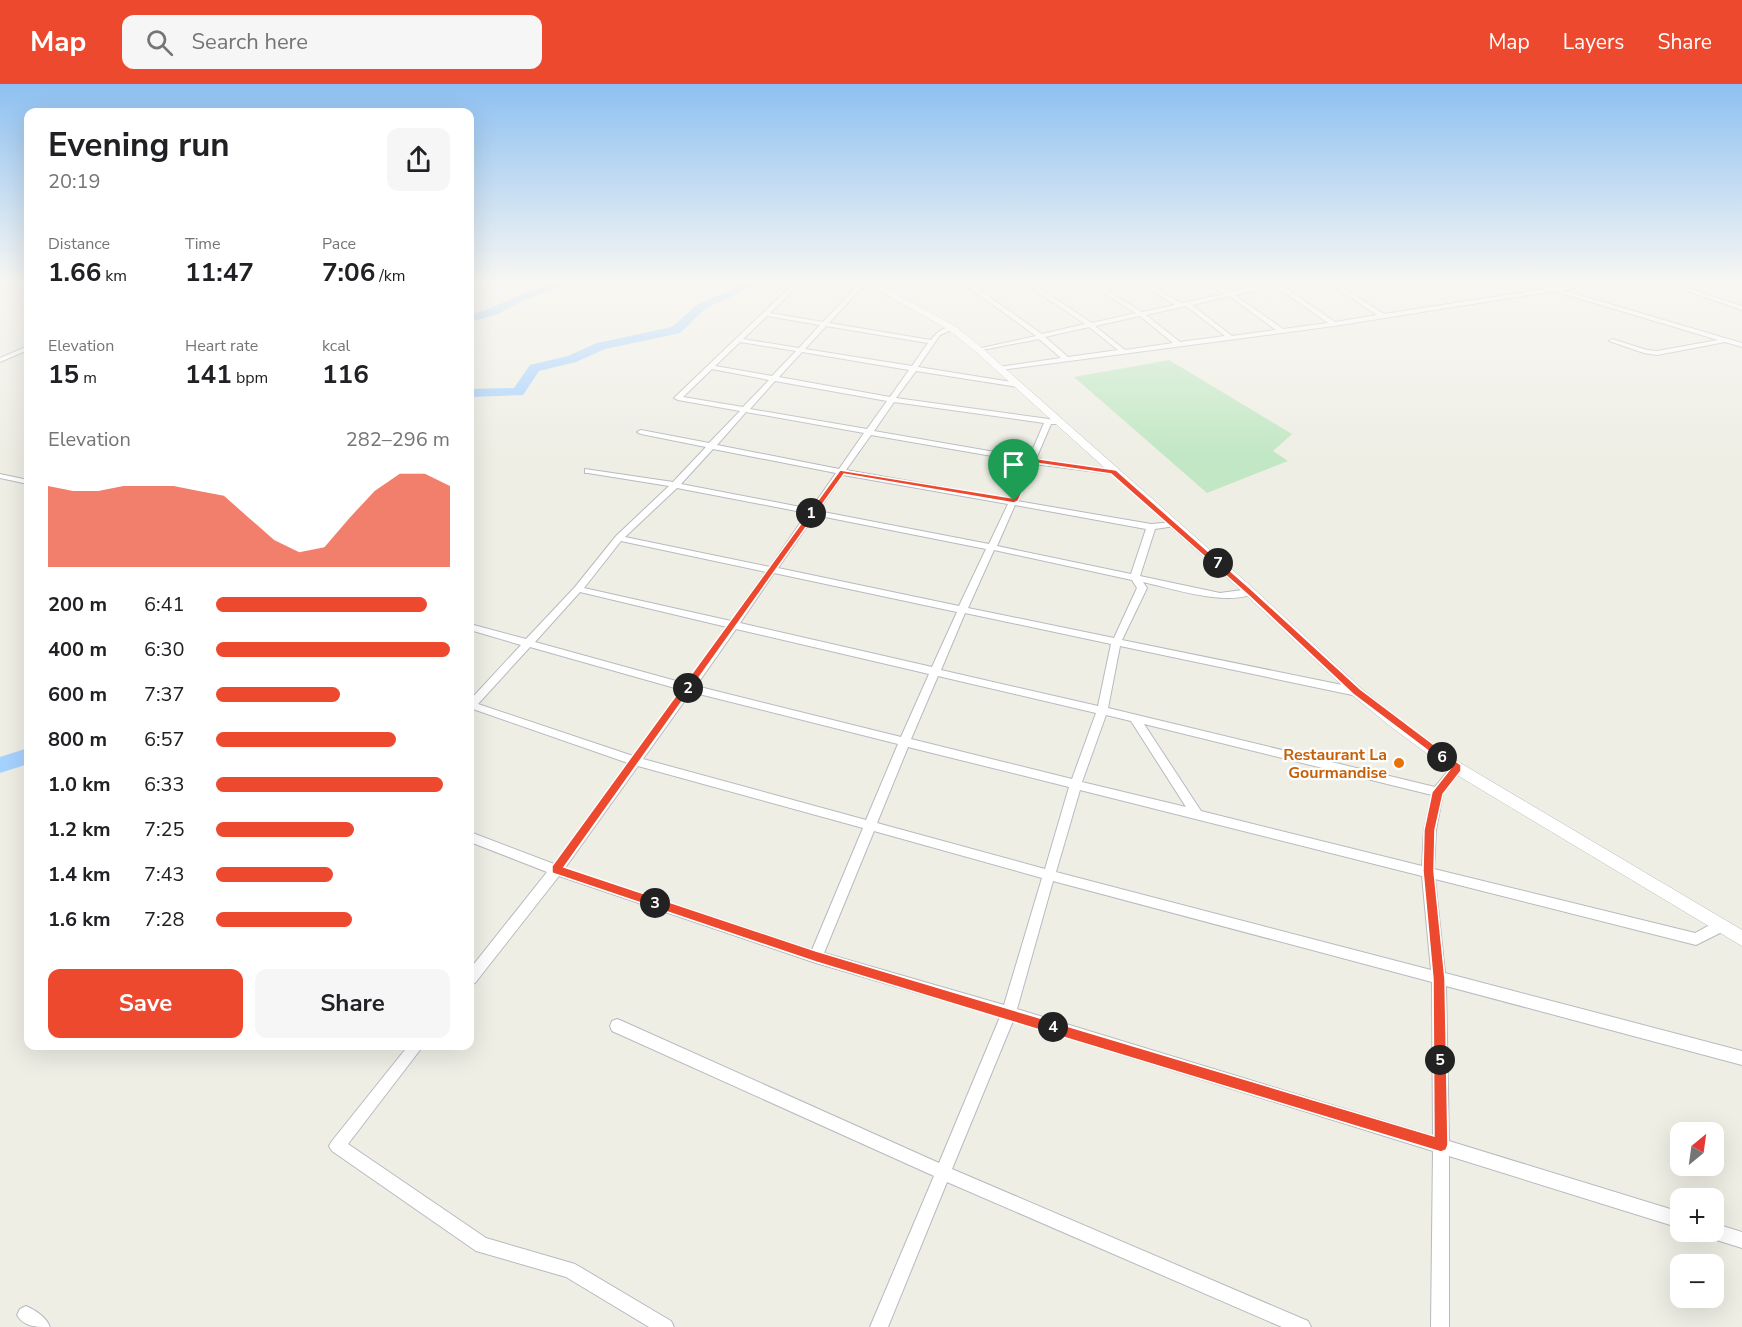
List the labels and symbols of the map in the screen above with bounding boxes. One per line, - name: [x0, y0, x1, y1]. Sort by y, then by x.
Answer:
- pin: [988, 439, 1039, 501]
- pin: 1: [796, 498, 826, 528]
- pin: 7: [1203, 548, 1233, 578]
- pin: 2: [673, 673, 703, 703]
- pin: 6: [1427, 742, 1457, 772]
- place label: Restaurant La Gourmandise: [1283, 744, 1387, 784]
- marker: Restaurant La Gourmandise: [1392, 756, 1406, 770]
- pin: 3: [640, 888, 670, 918]
- pin: 4: [1038, 1012, 1068, 1042]
- pin: 5: [1425, 1045, 1455, 1075]
- north arrow: [1670, 1122, 1724, 1176]

